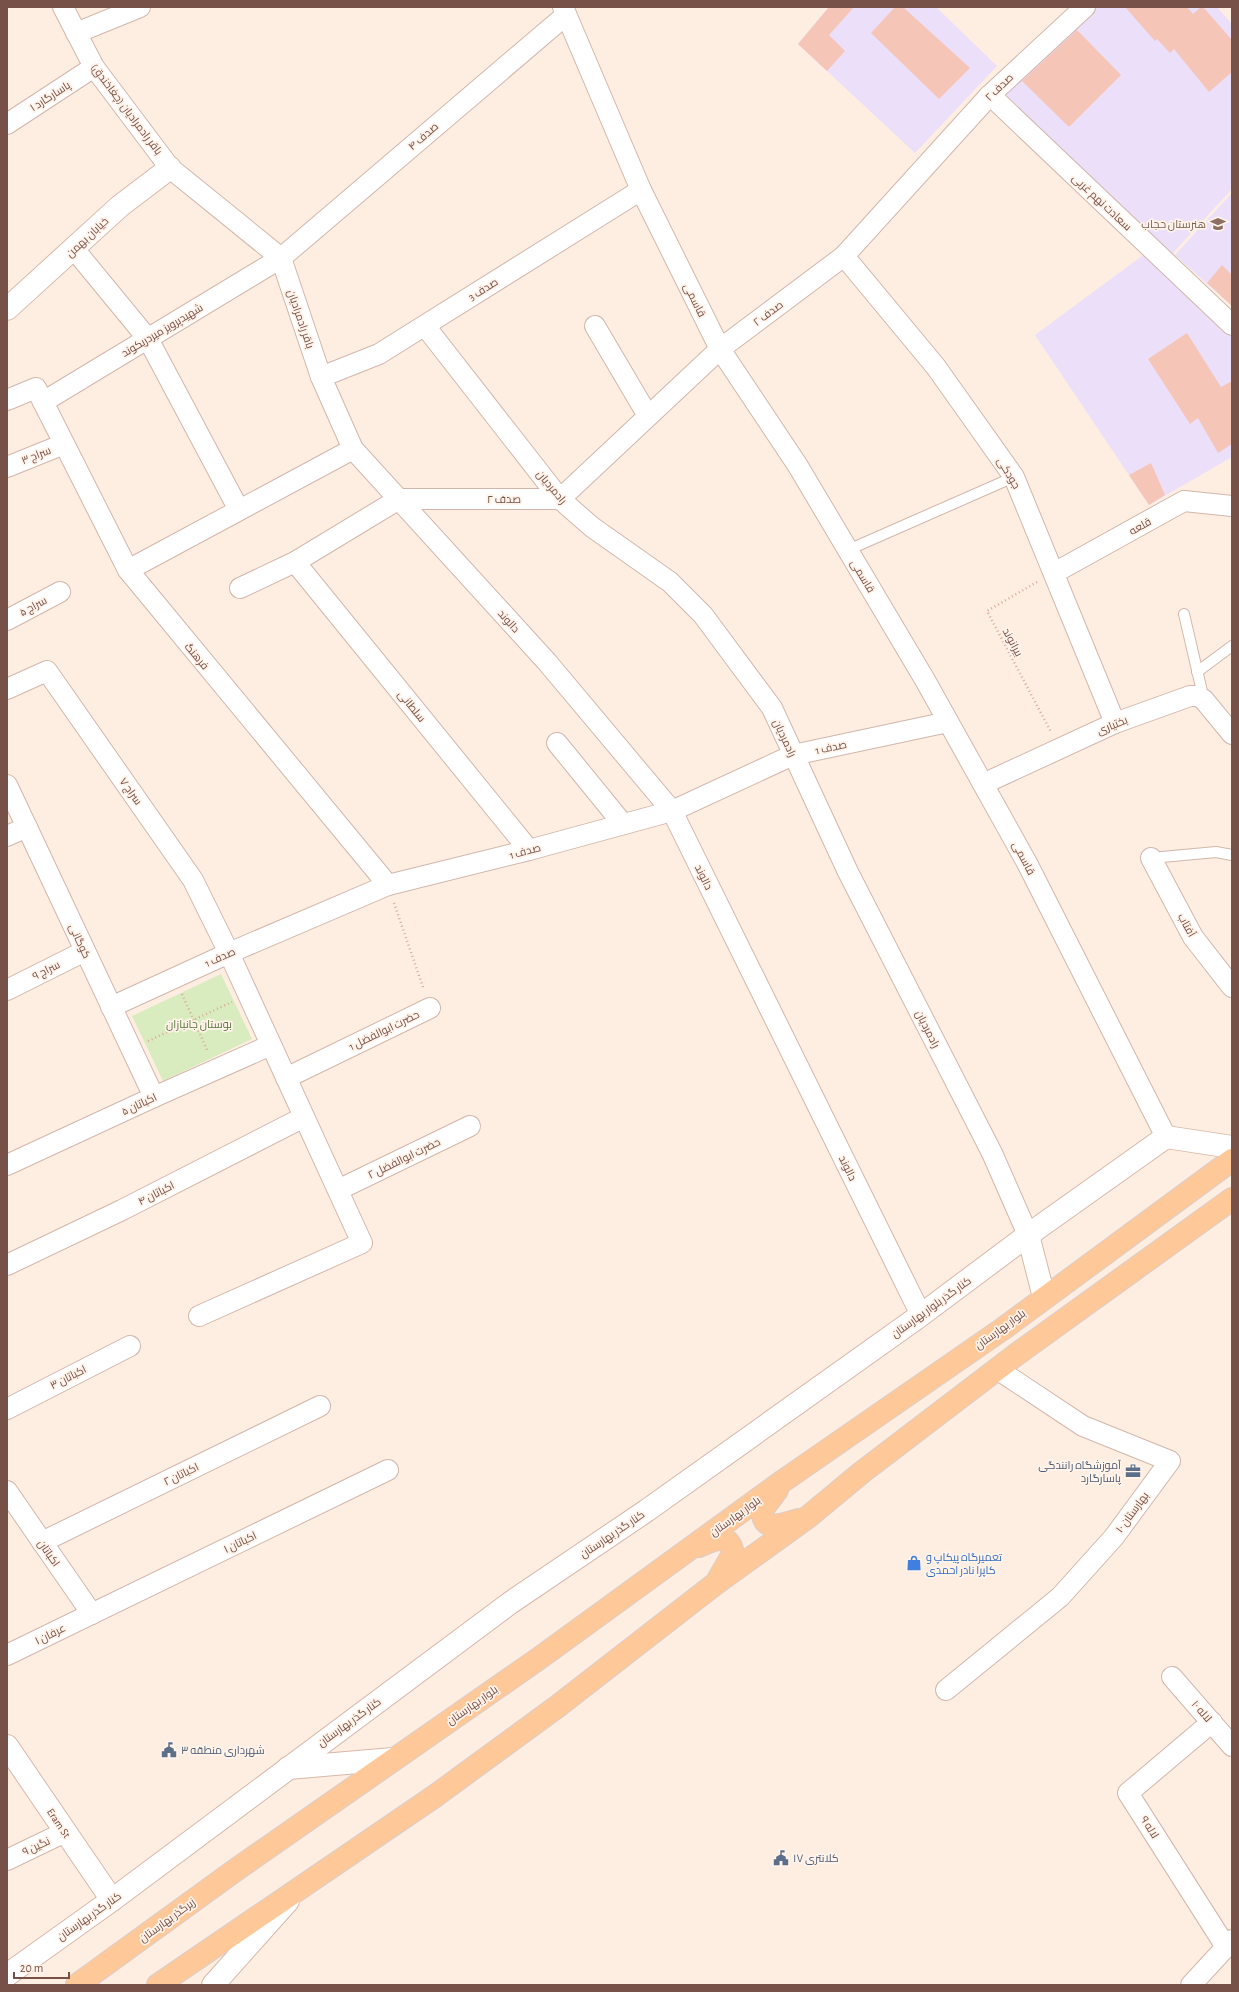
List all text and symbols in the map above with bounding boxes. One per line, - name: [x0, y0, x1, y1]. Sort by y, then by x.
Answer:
- street label: باقر رادمرادیان (چغاخندق): [88, 62, 164, 157]
- street label: صدف ۲: [983, 72, 1015, 103]
- street label: پاسارگارد ۱: [28, 79, 73, 114]
- street label: صدف ۴: [406, 121, 440, 152]
- street label: سعادت نهم غربی: [1068, 172, 1134, 234]
- street label: خیابان بهمن: [64, 215, 111, 260]
- school or university icon: هنرستان حجاب: [1209, 215, 1227, 233]
- place label: هنرستان حجاب: [1141, 219, 1206, 231]
- street label: صدف 3: [467, 276, 500, 303]
- street label: قاسمی: [681, 282, 708, 319]
- street label: باقر رادمرادیان: [284, 288, 316, 350]
- street label: صدف ۲: [751, 299, 785, 328]
- street label: شهیدپرویز میردریکوند: [120, 302, 205, 360]
- street label: سراج ۳: [20, 445, 53, 468]
- street label: جودکی: [994, 456, 1022, 491]
- street label: رادمردیان: [534, 468, 569, 507]
- street label: صدف ۲: [487, 494, 521, 505]
- street label: قلعه: [1127, 516, 1153, 537]
- street label: قاسمی: [848, 558, 877, 595]
- street label: سراج ۵: [18, 595, 50, 620]
- street label: دالوند: [495, 608, 522, 636]
- street label: بیرانوند: [1000, 626, 1025, 659]
- street label: فرهنگ: [182, 641, 211, 672]
- street label: سلطانی: [395, 689, 427, 725]
- street label: بختیاری: [1095, 714, 1130, 737]
- street label: رادمردیان: [770, 718, 798, 759]
- street label: صدف 1: [814, 739, 848, 756]
- street label: سراج ۷: [116, 776, 144, 808]
- street label: قاسمی: [1009, 840, 1037, 877]
- street label: صدف 1: [508, 842, 542, 861]
- street label: دالوند: [692, 863, 714, 892]
- street label: آفتاب: [1176, 911, 1198, 939]
- street label: کوگانی: [66, 922, 92, 961]
- street label: صدف 1: [203, 946, 237, 969]
- street label: سراج ۹: [31, 959, 63, 984]
- street label: حضرت ابوالفضل 1: [347, 1009, 422, 1053]
- street label: رادمردیان: [913, 1009, 942, 1050]
- park label: بوستان جانبازان: [166, 1019, 232, 1031]
- street label: اکباتان ۵: [120, 1092, 159, 1118]
- street label: حضرت ابوالفضل ۲: [366, 1136, 443, 1182]
- street label: دالوند: [836, 1154, 858, 1183]
- street label: اکباتان ۴: [136, 1180, 177, 1208]
- street label: کنار گذر بلوار بهارستان: [889, 1275, 974, 1341]
- street label: بلوار بهارستان: [973, 1307, 1028, 1352]
- street label: اکباتان ۳: [48, 1364, 89, 1392]
- place label: آموزشگاه رانندگی پاسارگارد: [1038, 1459, 1121, 1485]
- street label: اکباتان ۲: [162, 1461, 201, 1489]
- office icon: آموزشگاه رانندگی پاسارگارد: [1124, 1462, 1142, 1480]
- street label: بهارستان ۱۰: [1114, 1490, 1152, 1535]
- street label: بلوار بهارستان: [708, 1494, 763, 1539]
- street label: کنار گذر بهارستان: [578, 1509, 647, 1561]
- street label: اکباتان ۱: [222, 1530, 259, 1556]
- street label: اکباتان: [35, 1538, 62, 1569]
- place label: تعمیرگاه پیکاپ و کاپرا نادر احمدی: [926, 1552, 1002, 1577]
- shop icon: تعمیرگاه پیکاپ و کاپرا نادر احمدی: [905, 1554, 923, 1572]
- street label: عرفان ۱: [33, 1622, 68, 1647]
- street label: بلوار بهارستان: [445, 1684, 500, 1728]
- street label: کنار گذر بهارستان: [316, 1696, 384, 1750]
- street label: لاله ۱۰: [1189, 1698, 1214, 1724]
- public building icon: شهرداری منطقه ۳: [160, 1741, 178, 1759]
- place label: شهرداری منطقه ۳: [181, 1745, 265, 1757]
- street label: Eram St: [45, 1807, 73, 1840]
- street label: لاله ۹: [1139, 1814, 1161, 1840]
- street label: نگین ۹: [21, 1835, 52, 1859]
- public building icon: کلانتری ۱۷: [772, 1849, 790, 1867]
- place label: کلانتری ۱۷: [793, 1853, 839, 1865]
- street label: کنار گذر بهارستان: [55, 1890, 124, 1943]
- street label: زیرگذر بهارستان: [137, 1896, 198, 1945]
- scale bar: [14, 1954, 69, 1980]
- text: 20 m: [20, 1962, 43, 1974]

